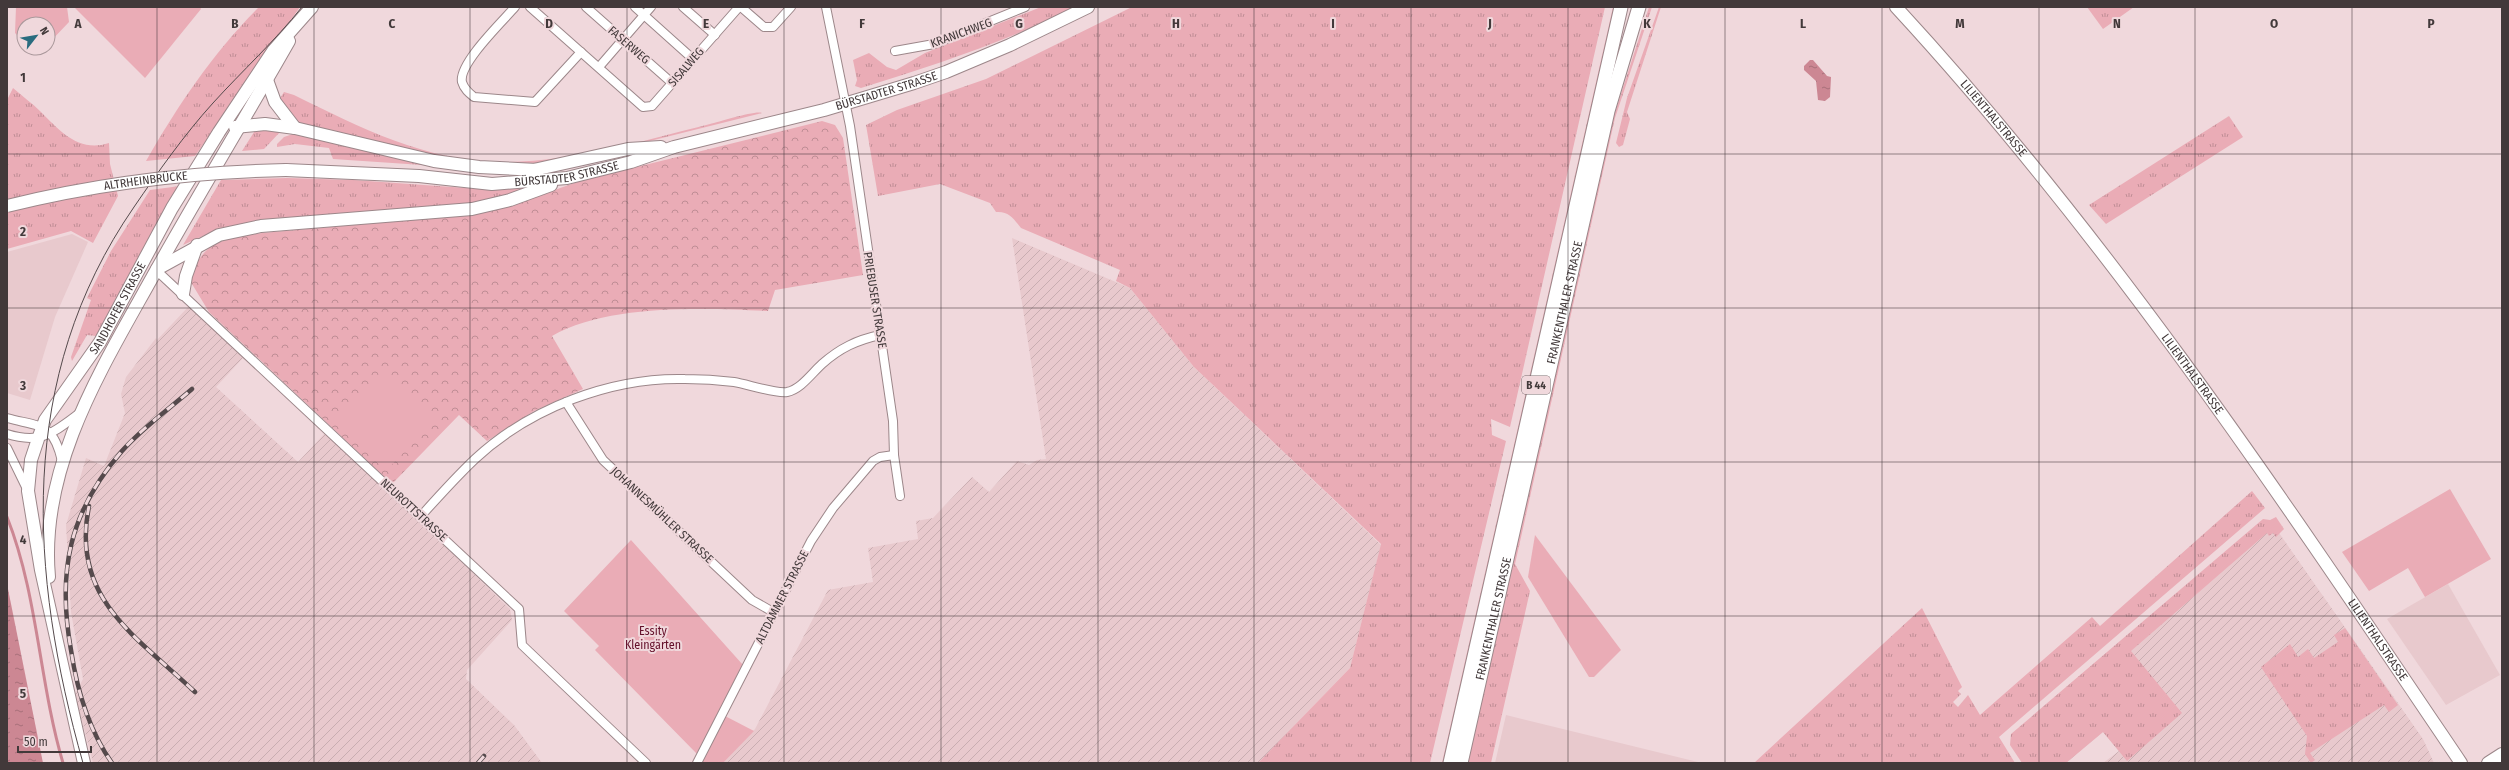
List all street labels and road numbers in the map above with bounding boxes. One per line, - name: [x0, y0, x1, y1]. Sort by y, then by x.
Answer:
- street label: KRANICHWEG: [928, 15, 994, 51]
- street label: FASERWEG: [605, 23, 653, 67]
- street label: SISALWEG: [665, 44, 707, 90]
- street label: BÜRSTADTER STRASSE: [834, 68, 939, 113]
- street label: LILIENTHALSTRASSE: [1957, 77, 2030, 160]
- street label: BÜRSTADTER STRASSE: [514, 158, 621, 189]
- street label: ALTRHEINBRÜCKE: [103, 168, 188, 193]
- street label: FRANKENTHALER STRASSE: [1544, 239, 1586, 365]
- street label: PRIEBUSER STRASSE: [860, 251, 890, 350]
- street label: SANDHOFER STRASSE: [87, 259, 149, 357]
- street label: LILIENTHALSTRASSE: [2159, 331, 2226, 417]
- road number: B 44: [1522, 376, 1550, 394]
- street label: JOHANNESMÜHLER STRASSE: [608, 462, 718, 566]
- street label: NEUROTTSTRASSE: [378, 476, 450, 545]
- street label: ALTDAMMER STRASSE: [752, 548, 812, 646]
- street label: FRANKENTHALER STRASSE: [1473, 555, 1514, 681]
- street label: LILIENTHALSTRASSE: [2345, 596, 2411, 684]

